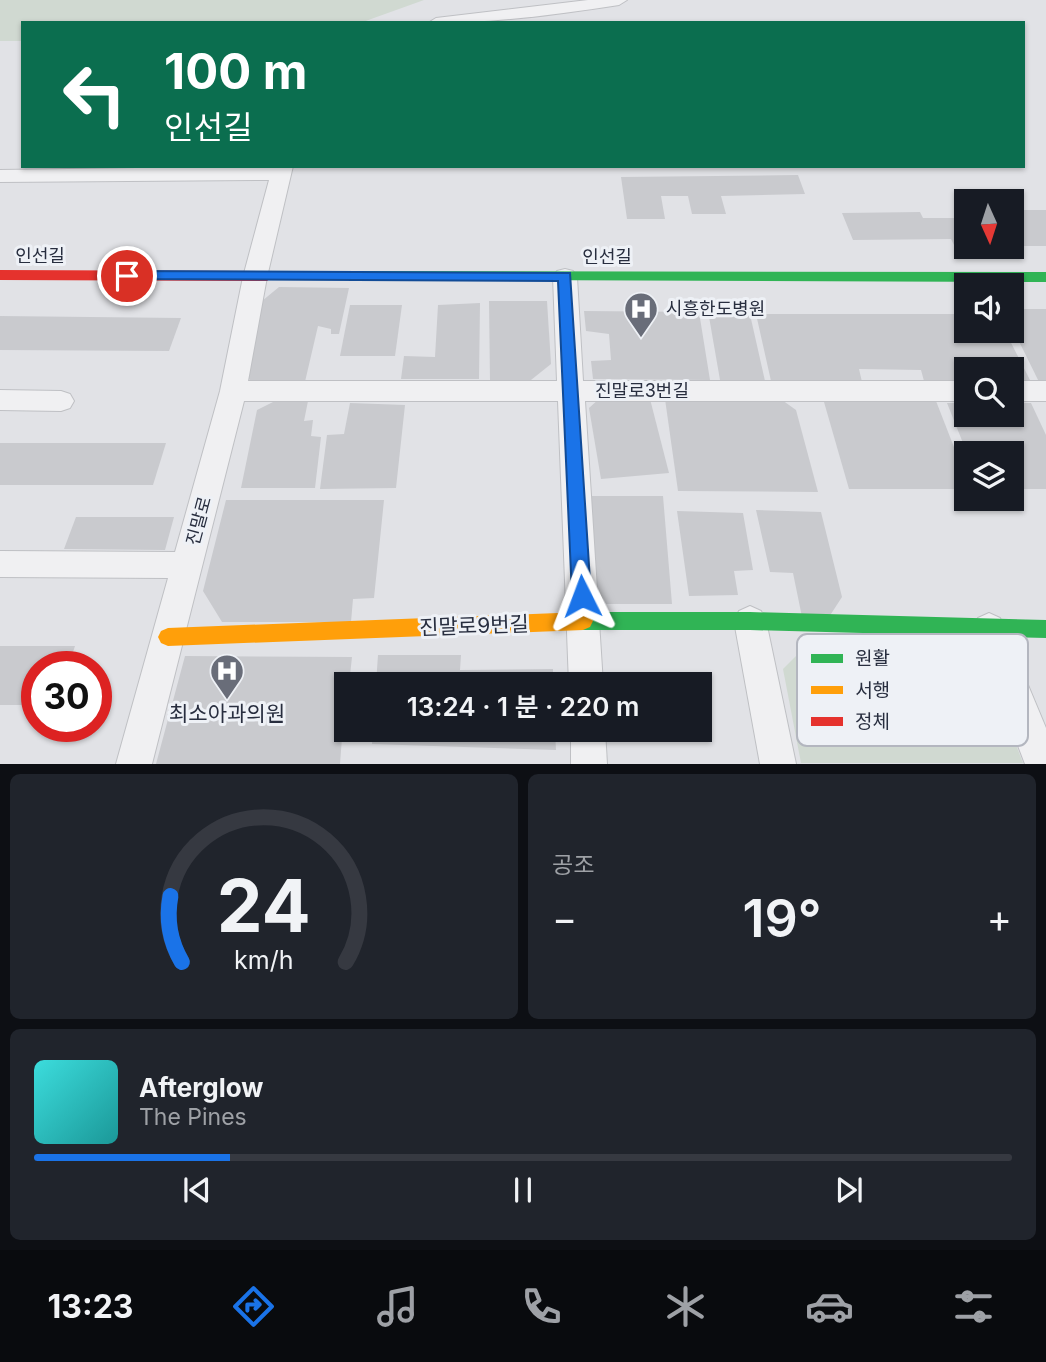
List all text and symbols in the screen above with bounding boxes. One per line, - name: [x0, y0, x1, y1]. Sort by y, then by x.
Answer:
- text: 100 m: [164, 42, 308, 101]
- icon: left: [49, 49, 140, 140]
- text: 인선길: [164, 108, 252, 147]
- north arrow: [954, 189, 1024, 259]
- map controls: [954, 189, 1024, 511]
- street label: 인선길: [15, 245, 65, 266]
- pin: [97, 246, 157, 306]
- street label: 인선길: [582, 246, 632, 267]
- icon: arrive: [108, 257, 146, 295]
- button: sound: [954, 273, 1024, 343]
- hospital icon: 시흥한도병원: [622, 290, 660, 339]
- place label: 시흥한도병원: [666, 298, 765, 319]
- button: search: [954, 357, 1024, 427]
- street label: 진말로3번길: [595, 380, 689, 401]
- button: layers: [954, 441, 1024, 511]
- street label: 진말로: [182, 494, 215, 548]
- position arrow: [545, 559, 619, 633]
- street label: 진말로9번길: [419, 611, 529, 640]
- legend: [797, 634, 1028, 746]
- text: 원활: [855, 647, 890, 670]
- speed limit sign: 30: [21, 651, 112, 742]
- hospital icon: 최소아과의원: [208, 652, 246, 701]
- text: 서행: [855, 679, 890, 702]
- text: 13:24 · 1 분 · 220 m: [407, 691, 639, 722]
- place label: 최소아과의원: [169, 701, 285, 726]
- text: 정체: [855, 710, 890, 733]
- text: 공조: [552, 851, 594, 879]
- text: 24: [217, 862, 311, 951]
- text: 19°: [742, 887, 822, 950]
- text: −: [552, 895, 577, 941]
- text: +: [987, 895, 1012, 941]
- text: km/h: [234, 945, 294, 975]
- text: Afterglow: [139, 1072, 263, 1103]
- text: The Pines: [139, 1103, 247, 1131]
- icon: previous: [178, 1171, 216, 1209]
- icon: pause: [504, 1171, 542, 1209]
- icon: next: [830, 1171, 868, 1209]
- icon: directions: [229, 1282, 278, 1331]
- icon: music: [373, 1282, 422, 1331]
- icon: phone: [517, 1282, 566, 1331]
- icon: climate: [661, 1282, 710, 1331]
- icon: car: [805, 1282, 854, 1331]
- icon: filters: [949, 1282, 998, 1331]
- text: 13:23: [48, 1287, 134, 1326]

